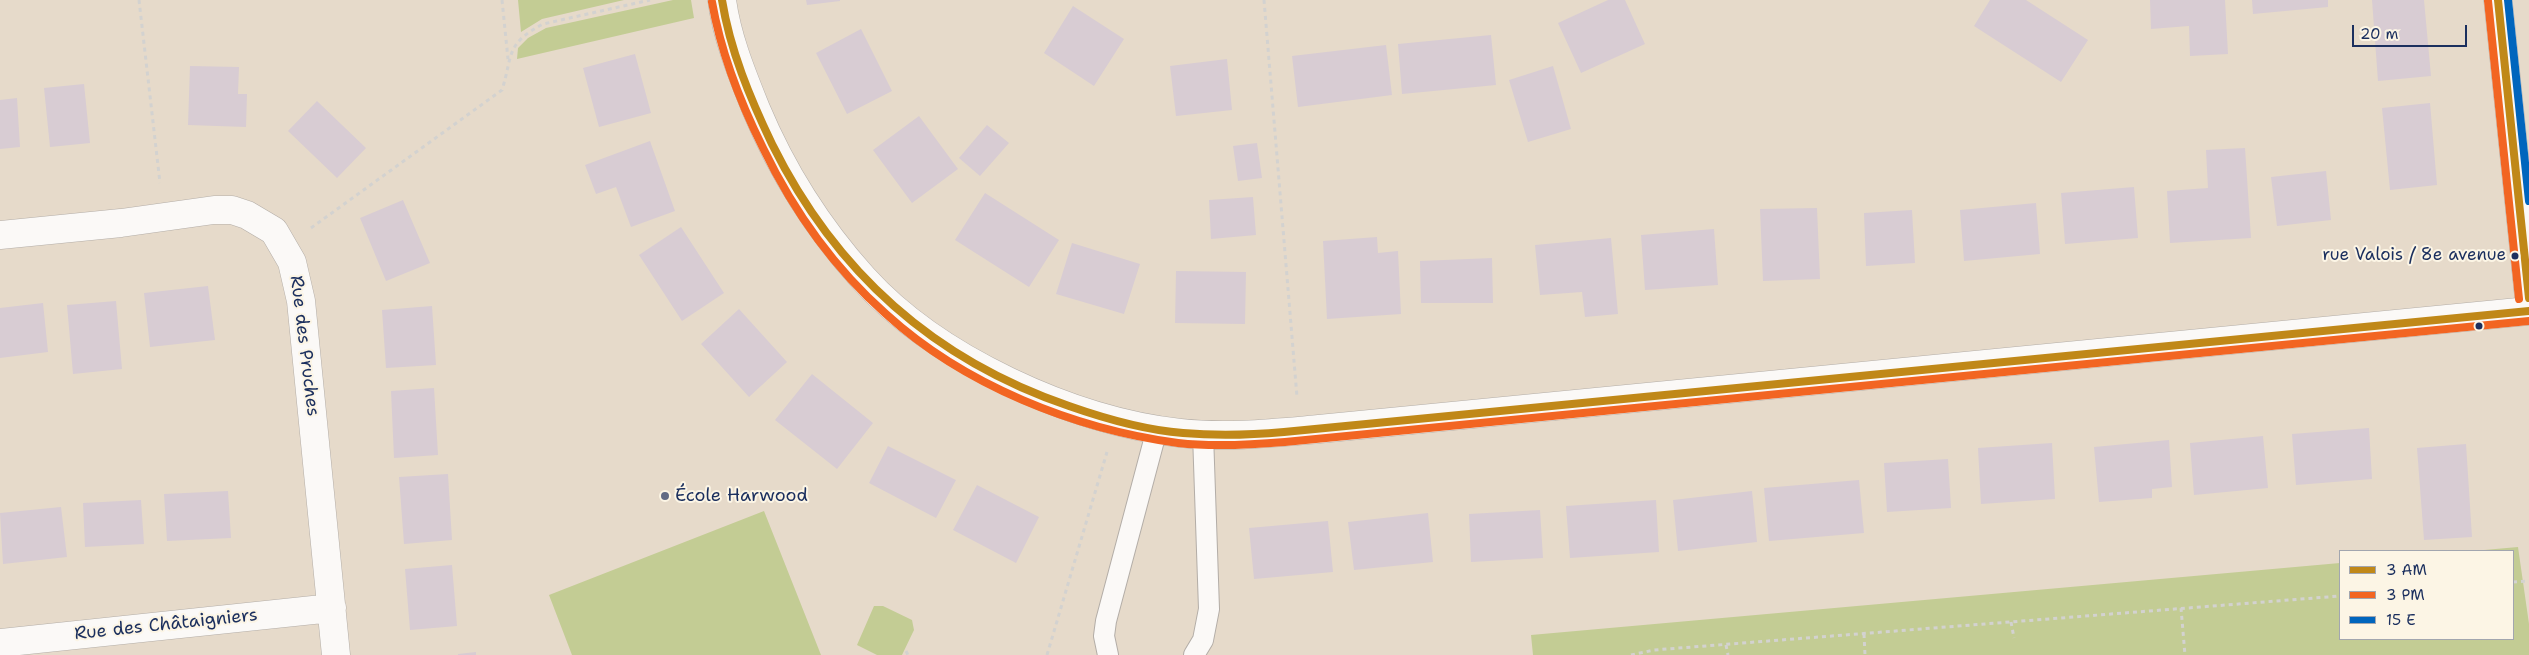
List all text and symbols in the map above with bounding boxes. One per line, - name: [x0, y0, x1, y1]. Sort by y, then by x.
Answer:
- scale bar: [2354, 15, 2469, 47]
- text: 20 m: [2360, 24, 2399, 44]
- place label: rue Valois / 8e avenue: [2322, 246, 2506, 266]
- marker: rue Valois / 8e avenue: [2510, 251, 2520, 261]
- street label: Rue des Pruches: [285, 274, 323, 418]
- unlabelled marker: [2474, 321, 2484, 331]
- place label: École Harwood: [675, 485, 808, 507]
- marker: École Harwood: [659, 490, 671, 502]
- legend: [2339, 550, 2514, 640]
- text: 3 AM: [2386, 560, 2427, 580]
- text: 3 PM: [2386, 585, 2425, 605]
- street label: Rue des Châtaigniers: [73, 605, 259, 645]
- text: 15 E: [2386, 610, 2416, 630]

